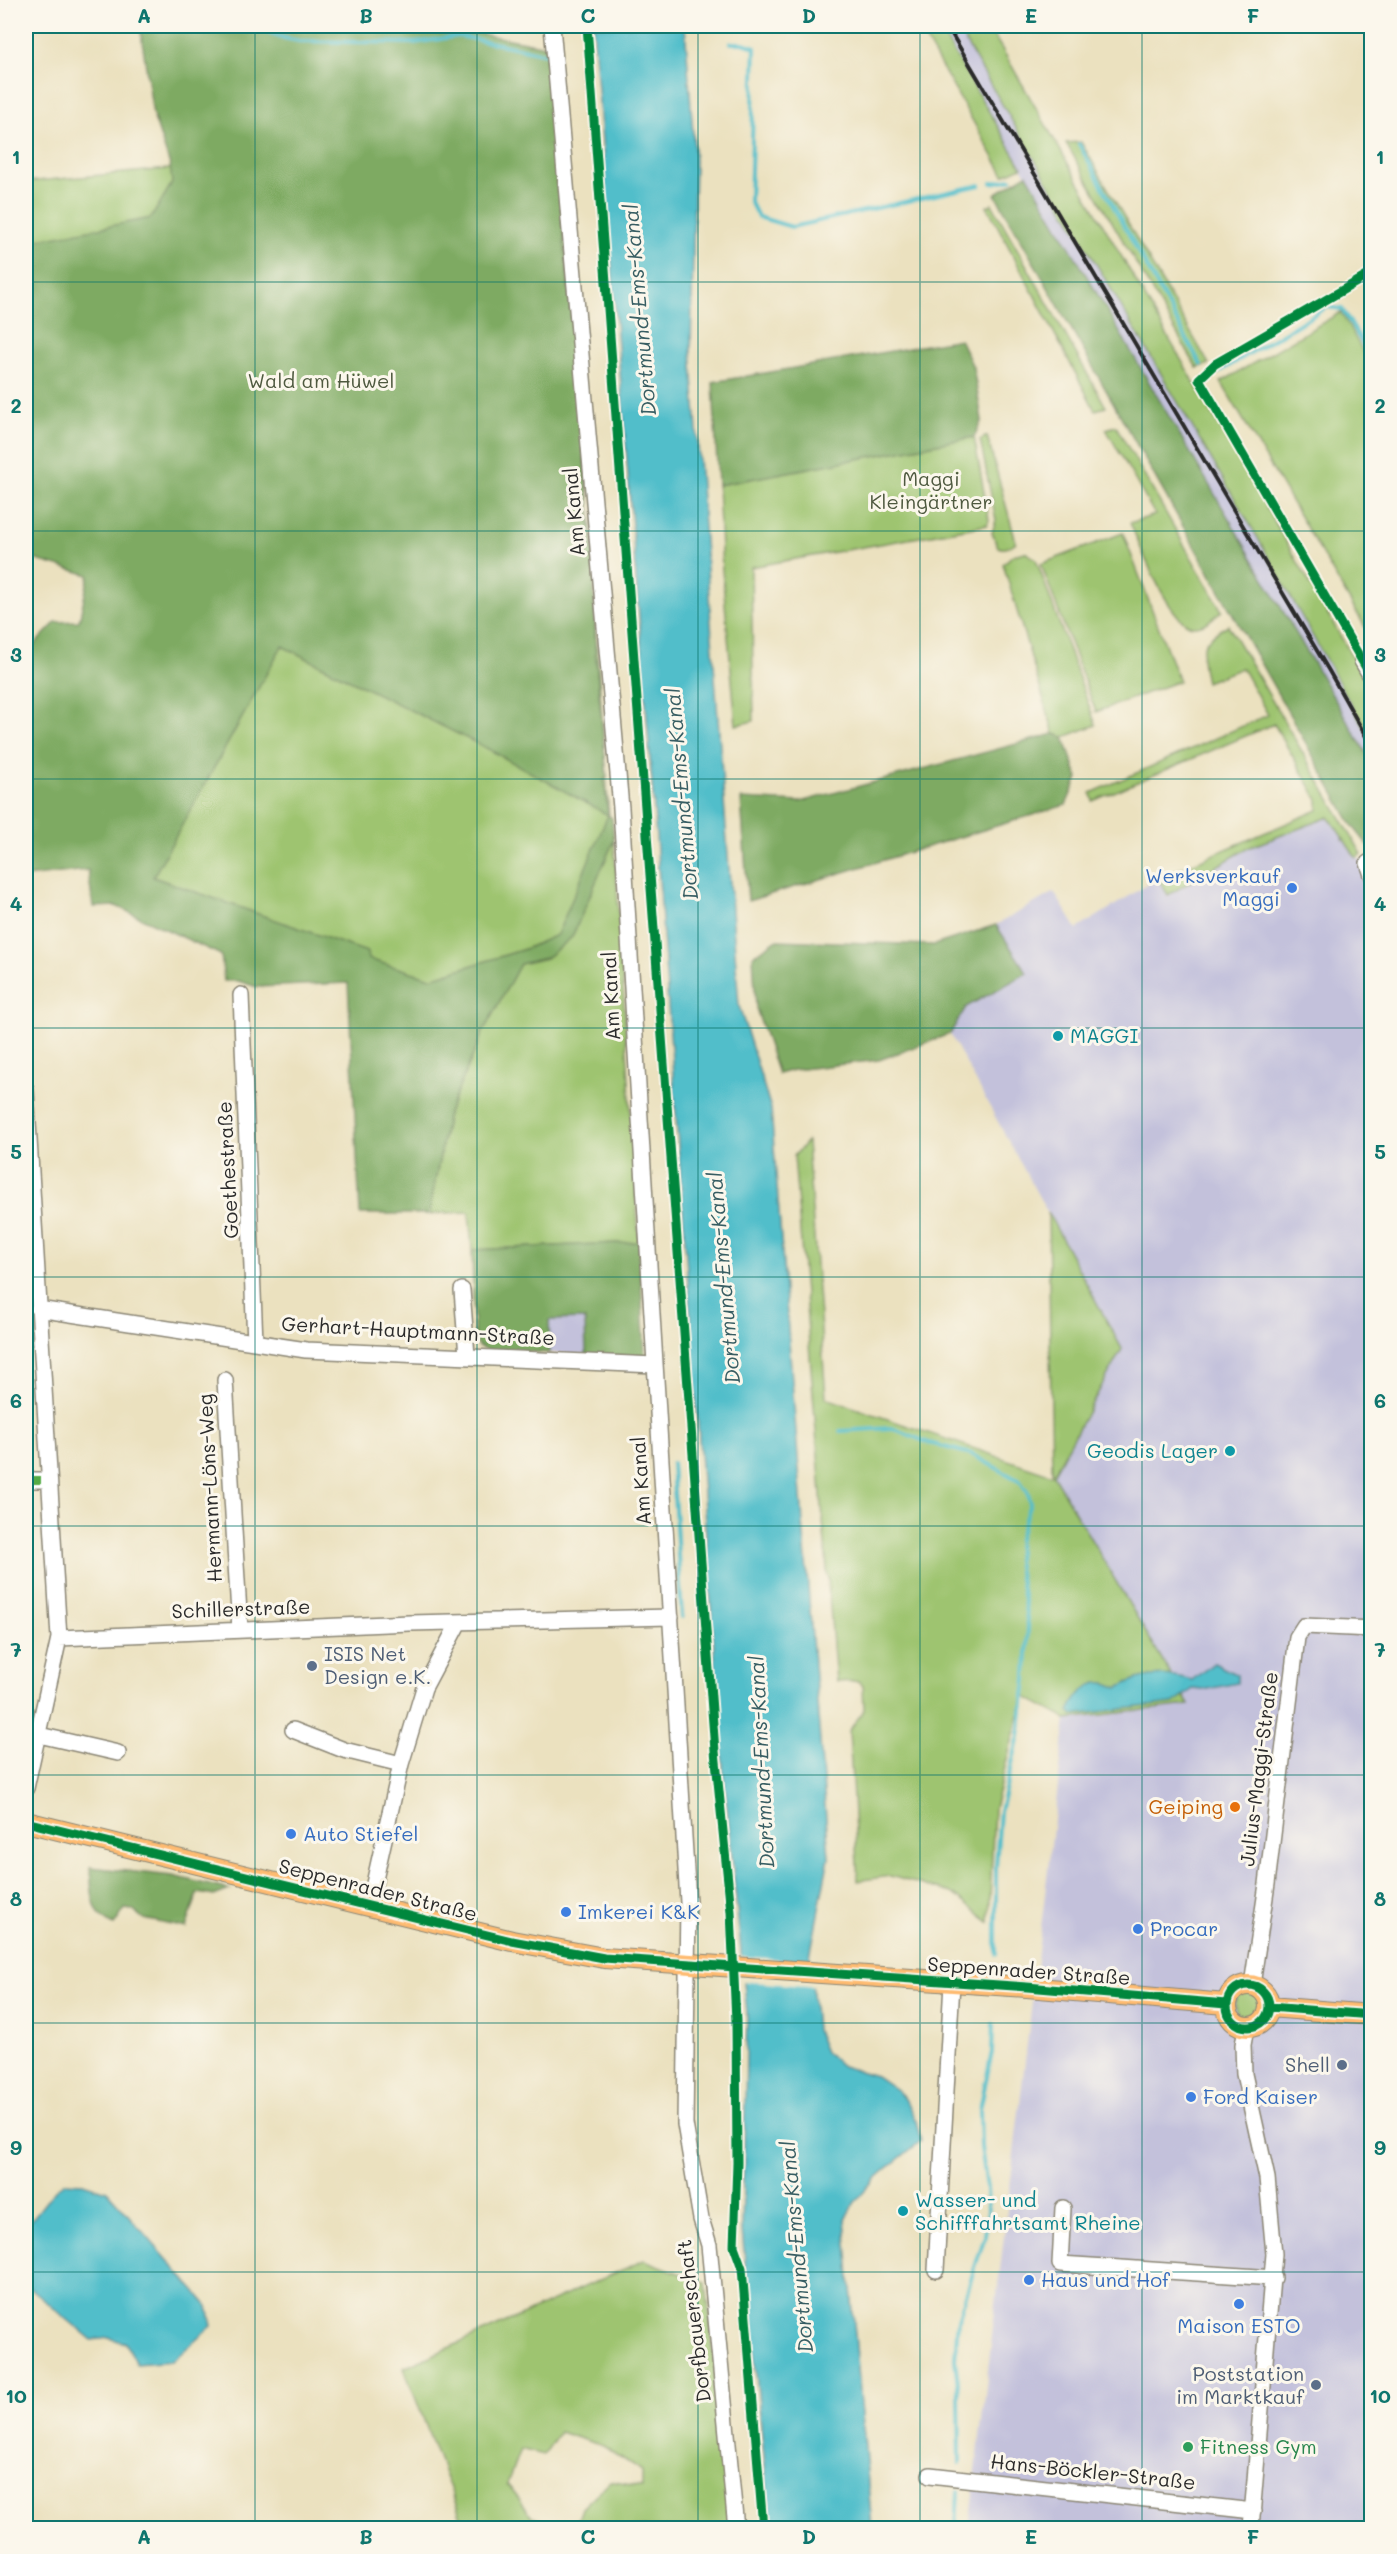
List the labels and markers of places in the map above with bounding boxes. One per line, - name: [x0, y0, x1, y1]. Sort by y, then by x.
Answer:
- place label: Werksverkauf Maggi: [1145, 862, 1281, 911]
- marker: Werksverkauf Maggi: [1285, 881, 1299, 895]
- place label: MAGGI: [1070, 1022, 1138, 1048]
- marker: MAGGI: [1051, 1029, 1065, 1043]
- place label: Geodis Lager: [1087, 1437, 1218, 1463]
- marker: Geodis Lager: [1223, 1444, 1237, 1458]
- place label: ISIS Net Design e.K.: [324, 1640, 431, 1689]
- marker: ISIS Net Design e.K.: [305, 1659, 319, 1673]
- place label: Geiping: [1149, 1793, 1223, 1819]
- marker: Geiping: [1228, 1800, 1242, 1814]
- place label: Auto Stiefel: [303, 1820, 419, 1846]
- marker: Auto Stiefel: [284, 1827, 298, 1841]
- place label: Imkerei K&K: [578, 1898, 699, 1924]
- marker: Imkerei K&K: [559, 1905, 573, 1919]
- place label: Procar: [1150, 1915, 1218, 1941]
- marker: Procar: [1131, 1922, 1145, 1936]
- place label: Shell: [1285, 2051, 1330, 2077]
- marker: Shell: [1335, 2058, 1349, 2072]
- place label: Ford Kaiser: [1203, 2083, 1318, 2109]
- marker: Ford Kaiser: [1184, 2090, 1198, 2104]
- place label: Wasser- und Schifffahrtsamt Rheine: [915, 2186, 1141, 2235]
- marker: Wasser- und Schifffahrtsamt Rheine: [896, 2204, 910, 2218]
- place label: Haus und Hof: [1041, 2266, 1171, 2292]
- marker: Haus und Hof: [1022, 2273, 1036, 2287]
- marker: Maison ESTO: [1232, 2297, 1246, 2311]
- place label: Maison ESTO: [1177, 2312, 1301, 2338]
- place label: Poststation im Marktkauf: [1176, 2360, 1305, 2409]
- marker: Poststation im Marktkauf: [1309, 2378, 1323, 2392]
- place label: Fitness Gym: [1200, 2433, 1317, 2459]
- marker: Fitness Gym: [1181, 2440, 1195, 2454]

